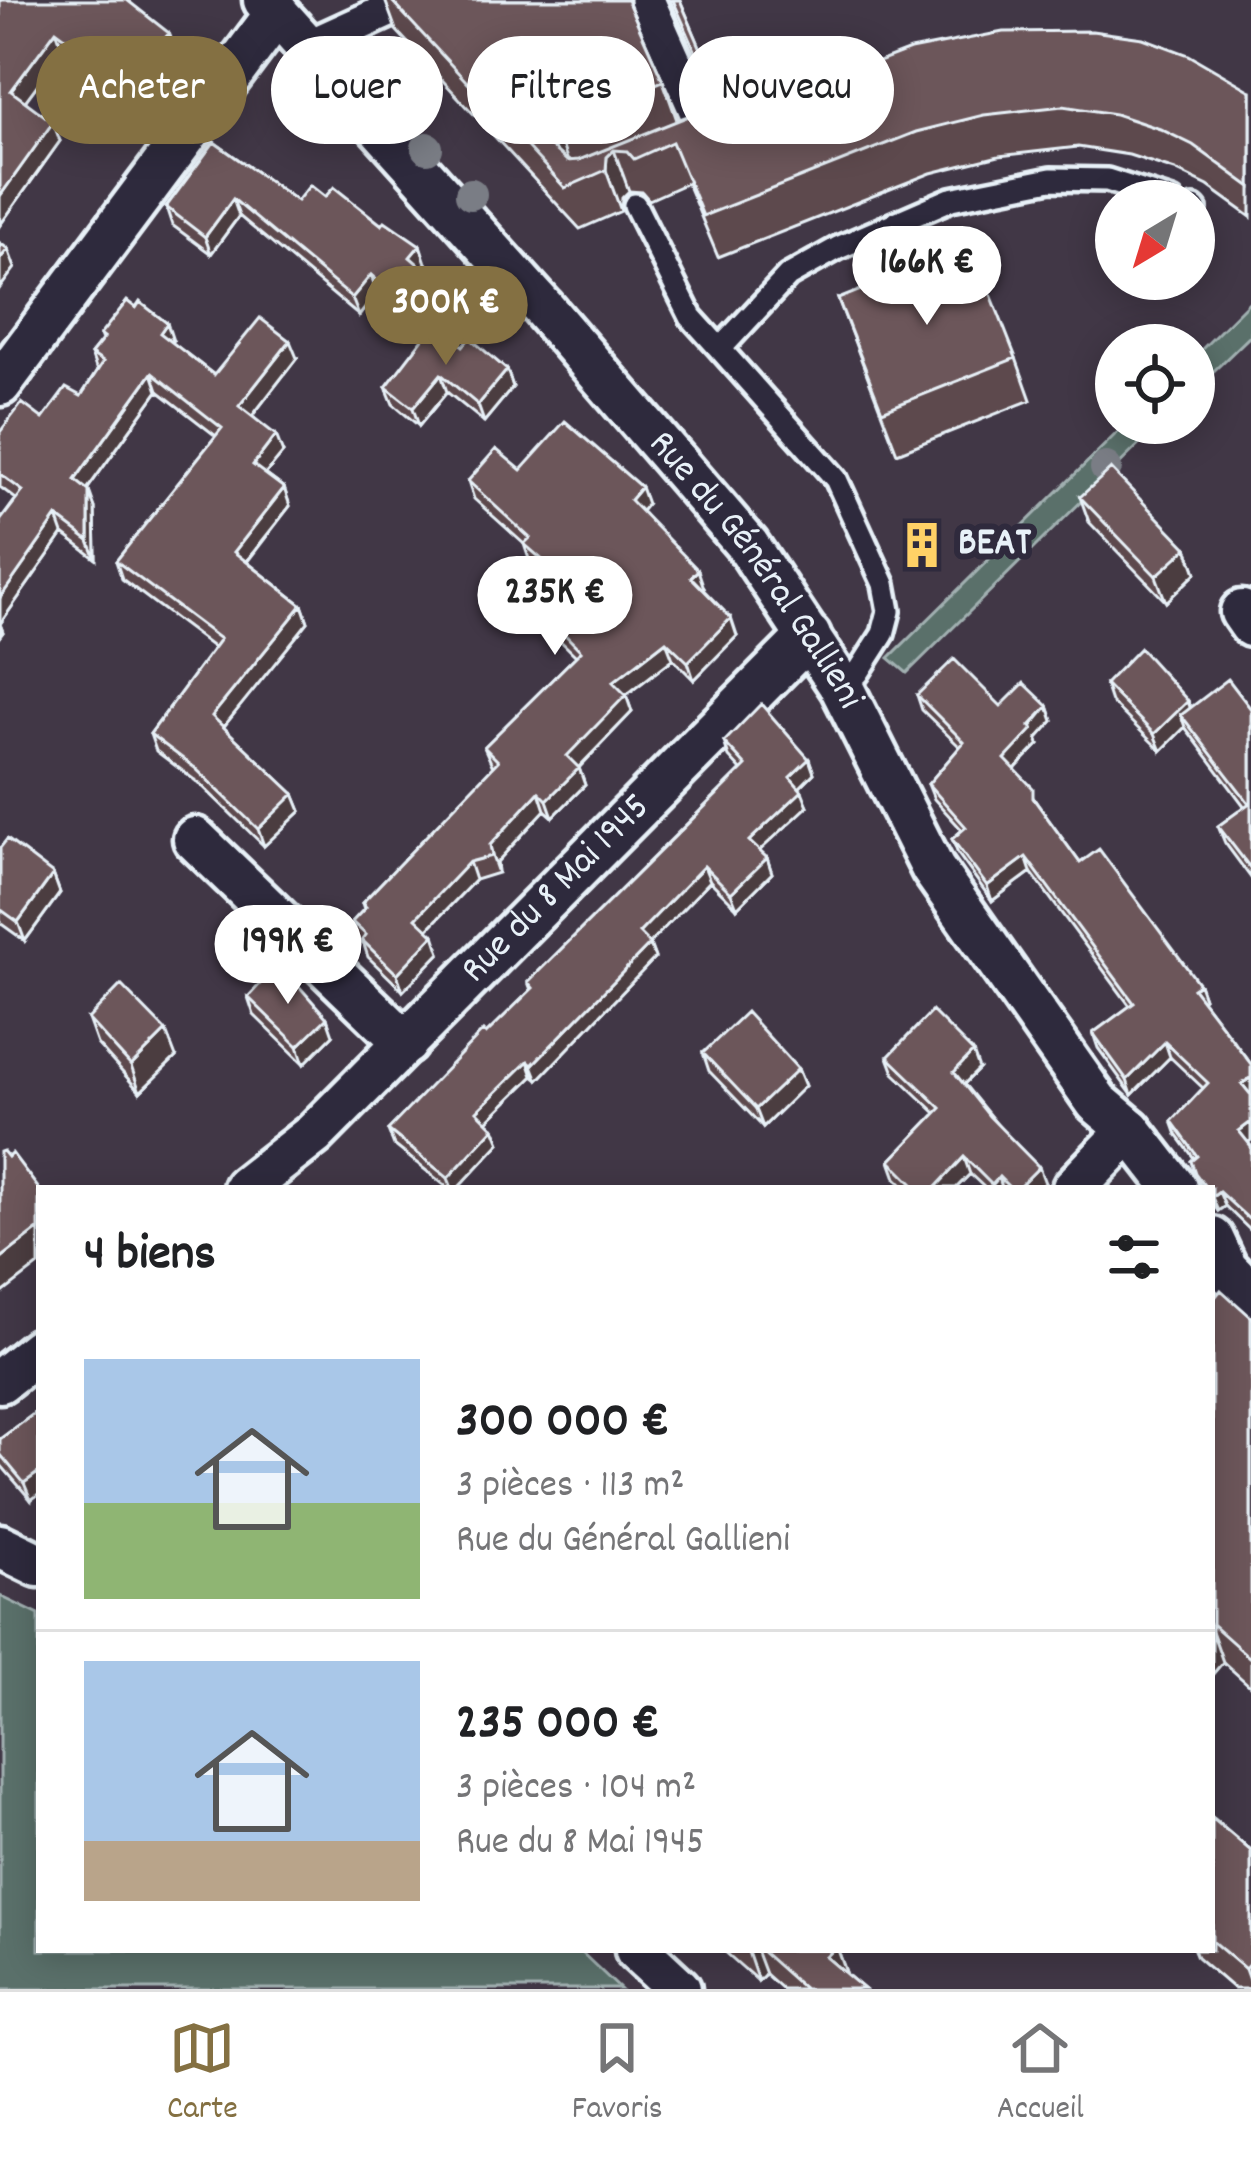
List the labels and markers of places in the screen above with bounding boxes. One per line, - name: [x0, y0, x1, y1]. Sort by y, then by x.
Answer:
- pin: 166K €: [829, 226, 1025, 328]
- pin: 300K €: [348, 266, 544, 368]
- place label: BEAT: [958, 518, 1031, 573]
- building icon: BEAT: [897, 520, 947, 570]
- pin: 235K €: [457, 556, 653, 658]
- pin: 199K €: [190, 905, 386, 1007]

